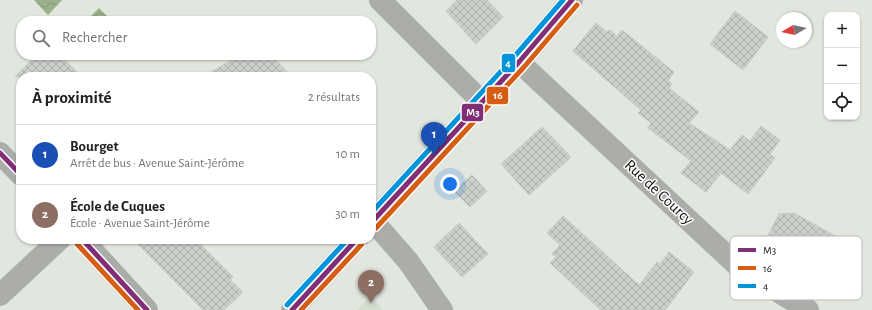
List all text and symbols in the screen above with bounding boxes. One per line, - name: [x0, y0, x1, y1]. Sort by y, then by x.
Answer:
- north arrow: [776, 12, 812, 48]
- map controls: [824, 12, 860, 120]
- button: +: [824, 12, 860, 48]
- search box: [16, 16, 376, 60]
- icon: search: [30, 27, 52, 49]
- text: Rechercher: [62, 30, 127, 45]
- button: −: [824, 48, 860, 84]
- line badge: 4: [501, 53, 516, 73]
- text: 4: [505, 58, 511, 69]
- button: locate: [824, 84, 860, 120]
- line badge: 16: [486, 86, 509, 105]
- text: À proximité: [32, 89, 112, 106]
- text: 16: [493, 90, 503, 101]
- text: 2 résultats: [308, 91, 360, 104]
- line badge: M3: [461, 103, 484, 122]
- text: M3: [466, 107, 480, 118]
- pin: 1: [421, 122, 447, 155]
- text: Bourget: [70, 139, 119, 154]
- text: 1: [43, 148, 47, 161]
- text: 10 m: [336, 148, 360, 161]
- street label: Rue de Courcy: [621, 156, 696, 228]
- text: Arrêt de bus · Avenue Saint-Jérôme: [70, 157, 244, 170]
- your location: [440, 174, 460, 194]
- text: École de Cuques: [70, 199, 165, 214]
- text: 2: [42, 208, 48, 221]
- text: 30 m: [335, 208, 360, 221]
- text: École · Avenue Saint-Jérôme: [70, 217, 210, 230]
- legend: [730, 236, 862, 300]
- text: M3: [763, 245, 777, 256]
- text: 16: [763, 263, 772, 274]
- pin: 2: [358, 270, 384, 303]
- text: 4: [763, 281, 768, 292]

